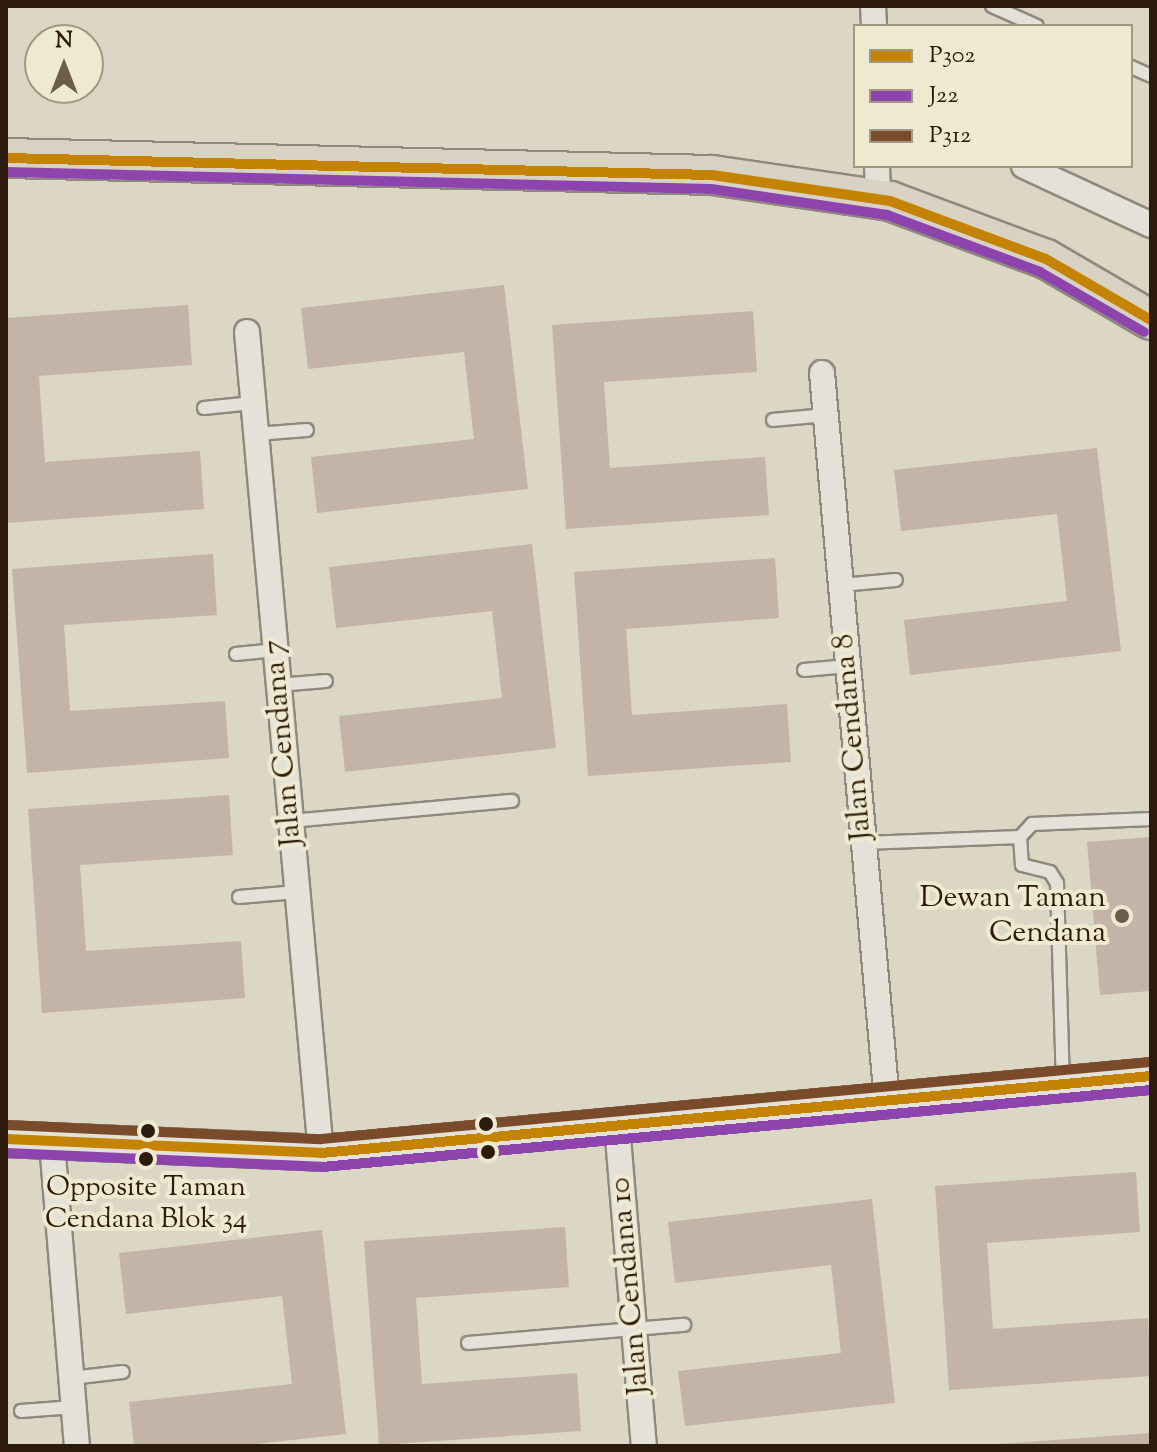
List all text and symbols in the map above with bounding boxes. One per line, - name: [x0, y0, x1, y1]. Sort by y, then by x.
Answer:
- north arrow: [24, 24, 104, 104]
- legend: [853, 24, 1133, 168]
- text: N: [55, 26, 73, 58]
- text: P302: [929, 39, 975, 73]
- text: J22: [929, 79, 958, 113]
- text: P312: [929, 119, 971, 153]
- street label: Jalan Cendana 8: [827, 632, 881, 842]
- street label: Jalan Cendana 7: [257, 638, 311, 848]
- place label: Dewan Taman Cendana: [920, 881, 1106, 952]
- marker: Dewan Taman Cendana: [1113, 907, 1131, 925]
- unlabelled marker: [478, 1116, 494, 1132]
- unlabelled marker: [140, 1123, 156, 1139]
- unlabelled marker: [480, 1144, 496, 1160]
- marker: Opposite Taman Cendana Blok 34: [138, 1151, 154, 1167]
- place label: Opposite Taman Cendana Blok 34: [45, 1171, 247, 1237]
- street label: Jalan Cendana 10: [604, 1176, 658, 1396]

